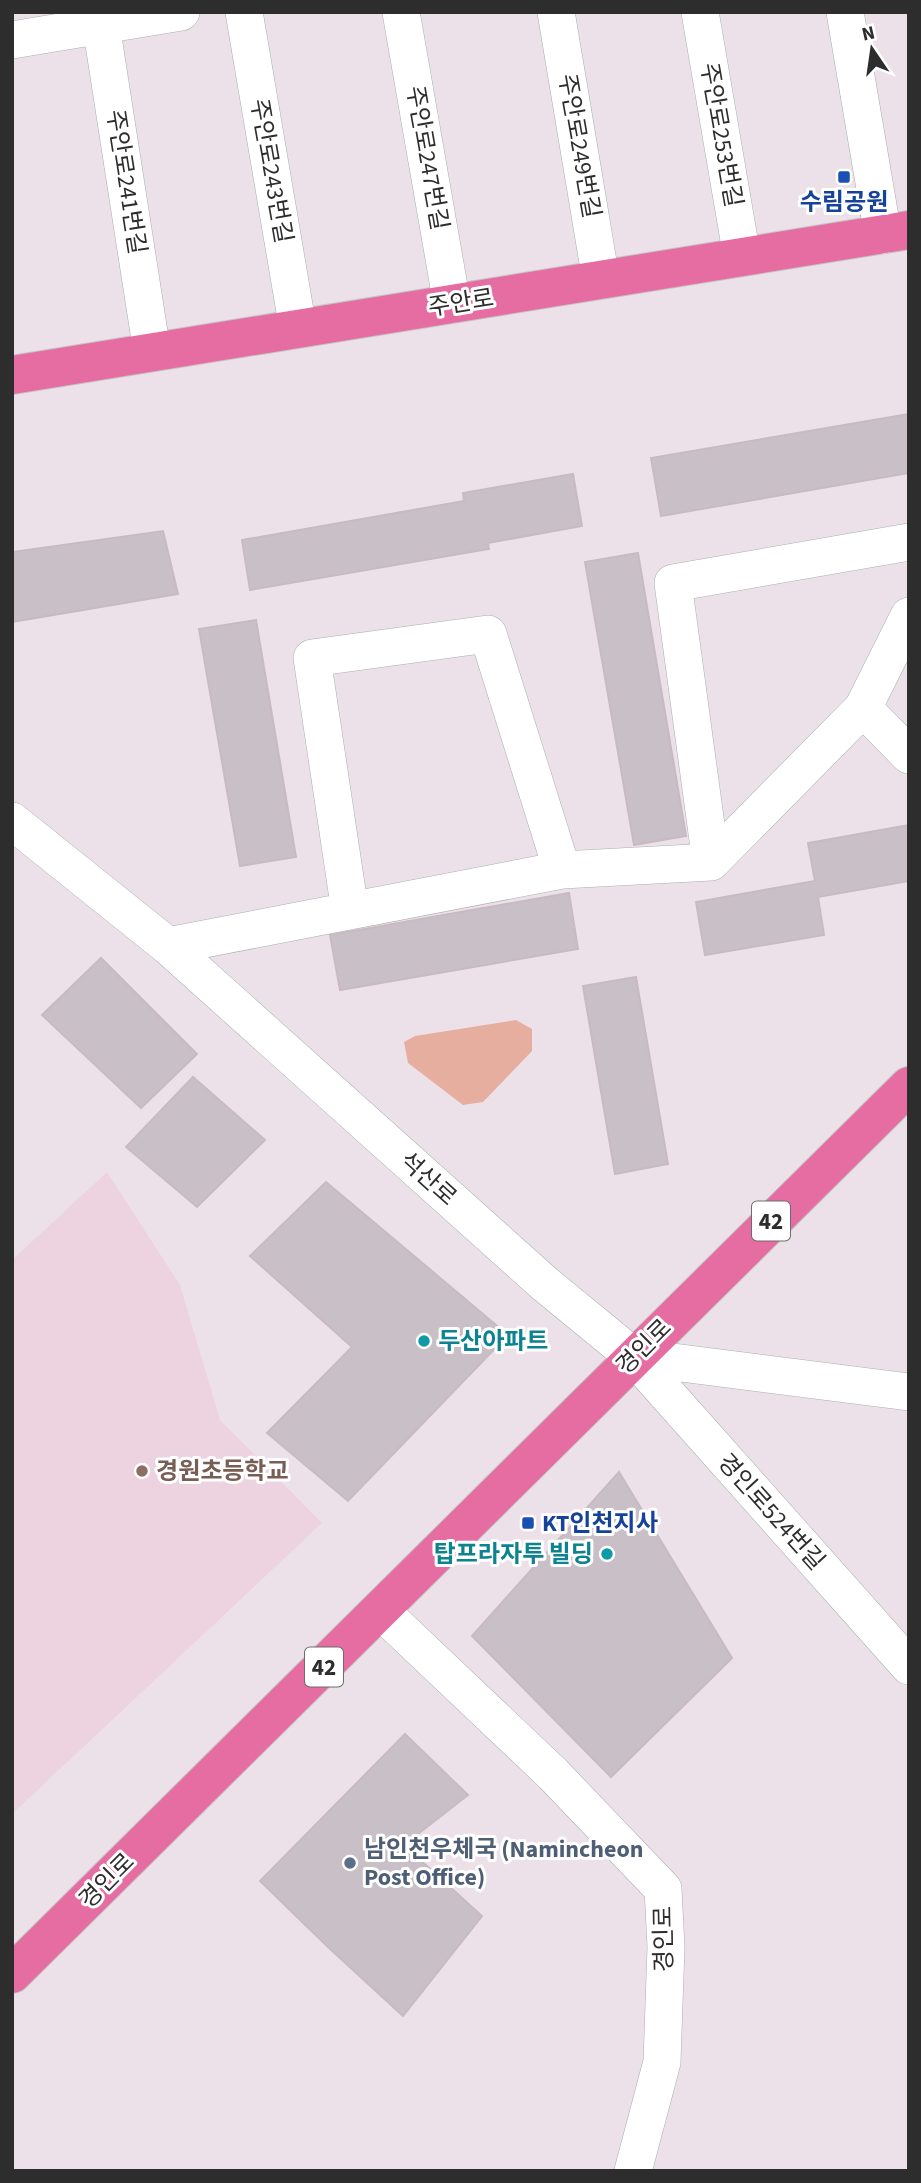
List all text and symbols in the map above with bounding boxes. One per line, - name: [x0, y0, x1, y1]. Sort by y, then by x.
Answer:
- north arrow: [837, 14, 907, 84]
- text: N: [859, 19, 878, 48]
- street label: 주안로253번길: [691, 60, 751, 210]
- street label: 주안로249번길: [549, 71, 609, 221]
- street label: 주안로247번길: [397, 83, 457, 233]
- street label: 주안로243번길: [241, 96, 301, 246]
- street label: 주안로241번길: [97, 107, 155, 257]
- marker: 수림공원: [836, 169, 852, 185]
- place label: 수림공원: [800, 185, 888, 220]
- street label: 주안로: [426, 281, 496, 325]
- street label: 석산로: [392, 1144, 464, 1214]
- road number: 42: [752, 1202, 790, 1240]
- street label: 경인로: [608, 1311, 680, 1383]
- place label: 두산아파트: [438, 1324, 548, 1359]
- marker: 두산아파트: [416, 1333, 432, 1349]
- street label: 경인로524번길: [709, 1446, 833, 1578]
- place label: 경원초등학교: [156, 1454, 288, 1489]
- marker: 경원초등학교: [134, 1463, 150, 1479]
- place label: KT인천지사: [542, 1506, 658, 1541]
- marker: KT인천지사: [520, 1515, 536, 1531]
- place label: 탑프라자투 빌딩: [434, 1537, 593, 1572]
- marker: 탑프라자투 빌딩: [599, 1546, 615, 1562]
- road number: 42: [305, 1648, 343, 1686]
- place label: 남인천우체국 (Namincheon Post Office): [364, 1832, 643, 1895]
- street label: 경인로: [71, 1845, 143, 1917]
- marker: 남인천우체국 (Namincheon Post Office): [342, 1855, 358, 1871]
- street label: 경인로: [646, 1906, 682, 1972]

